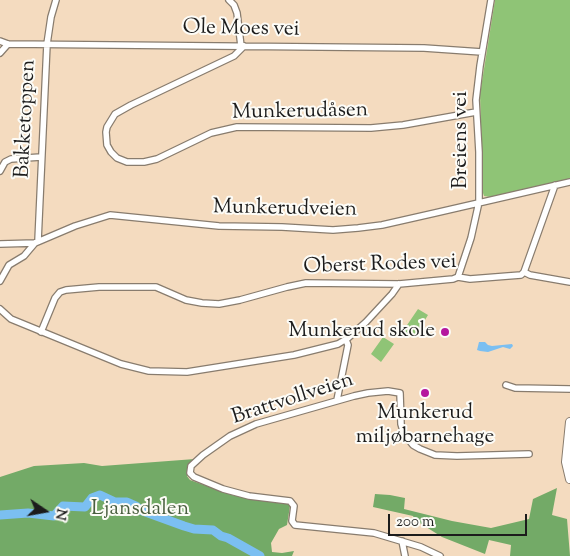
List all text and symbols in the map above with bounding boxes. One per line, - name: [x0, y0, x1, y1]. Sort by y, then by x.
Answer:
- street label: Ole Moes vei: [182, 16, 300, 44]
- street label: Bakketoppen: [11, 59, 43, 179]
- street label: Breiens vei: [449, 91, 475, 189]
- street label: Munkerudåsen: [232, 99, 368, 127]
- street label: Munkerudveien: [213, 196, 357, 224]
- street label: Oberst Rodes vei: [303, 251, 457, 281]
- place label: Munkerud skole: [288, 319, 435, 345]
- marker: Munkerud skole: [439, 326, 451, 338]
- street label: Brattvollveien: [229, 368, 357, 432]
- marker: Munkerud miljøbarnehage: [419, 387, 431, 399]
- place label: Munkerud miljøbarnehage: [356, 401, 494, 451]
- north arrow: [20, 486, 70, 536]
- park label: Ljansdalen: [91, 497, 189, 523]
- scale bar: [390, 504, 529, 536]
- text: N: [49, 507, 71, 522]
- text: 200 m: [396, 512, 435, 533]

